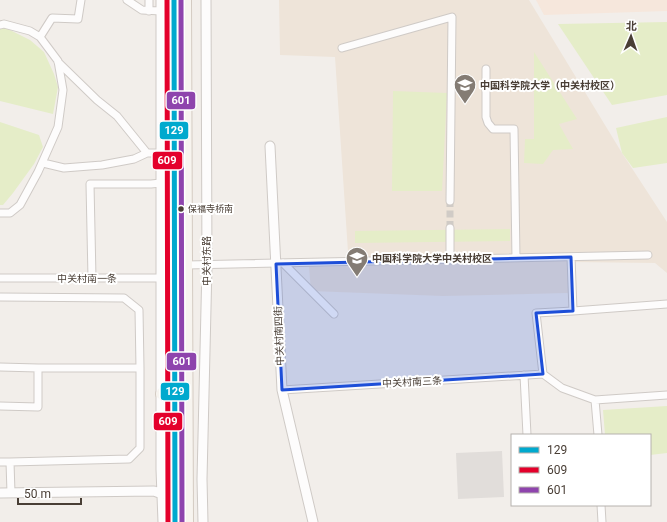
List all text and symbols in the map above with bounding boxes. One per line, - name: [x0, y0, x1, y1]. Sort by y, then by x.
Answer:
- north arrow: [611, 16, 651, 56]
- text: 北: [626, 20, 637, 33]
- school or university icon: 中国科学院大学（中关村校区）: [452, 72, 478, 105]
- place label: 中国科学院大学（中关村校区）: [480, 79, 620, 91]
- line badge: 601: [166, 91, 196, 110]
- text: 601: [172, 94, 190, 107]
- line badge: 129: [159, 121, 189, 140]
- text: 129: [165, 124, 183, 137]
- line badge: 609: [152, 151, 183, 170]
- text: 609: [158, 154, 176, 167]
- marker: 保福寺桥南: [176, 204, 186, 214]
- place label: 保福寺桥南: [188, 204, 233, 214]
- street label: 中关村东路: [201, 236, 212, 286]
- school or university icon: 中国科学院大学中关村校区: [344, 245, 370, 278]
- place label: 中国科学院大学中关村校区: [372, 252, 492, 264]
- street label: 中关村南一条: [57, 273, 117, 284]
- street label: 中关村南四街: [272, 306, 286, 366]
- line badge: 601: [166, 352, 197, 371]
- text: 601: [173, 355, 191, 368]
- street label: 中关村南三条: [382, 375, 442, 389]
- line badge: 129: [160, 382, 190, 401]
- text: 129: [166, 385, 184, 398]
- line badge: 609: [153, 412, 183, 431]
- text: 609: [159, 415, 177, 428]
- legend: [511, 434, 651, 506]
- text: 129: [547, 443, 567, 457]
- text: 609: [547, 463, 567, 477]
- scale bar: [18, 480, 81, 506]
- text: 601: [547, 483, 567, 497]
- text: 50 m: [24, 487, 51, 501]

